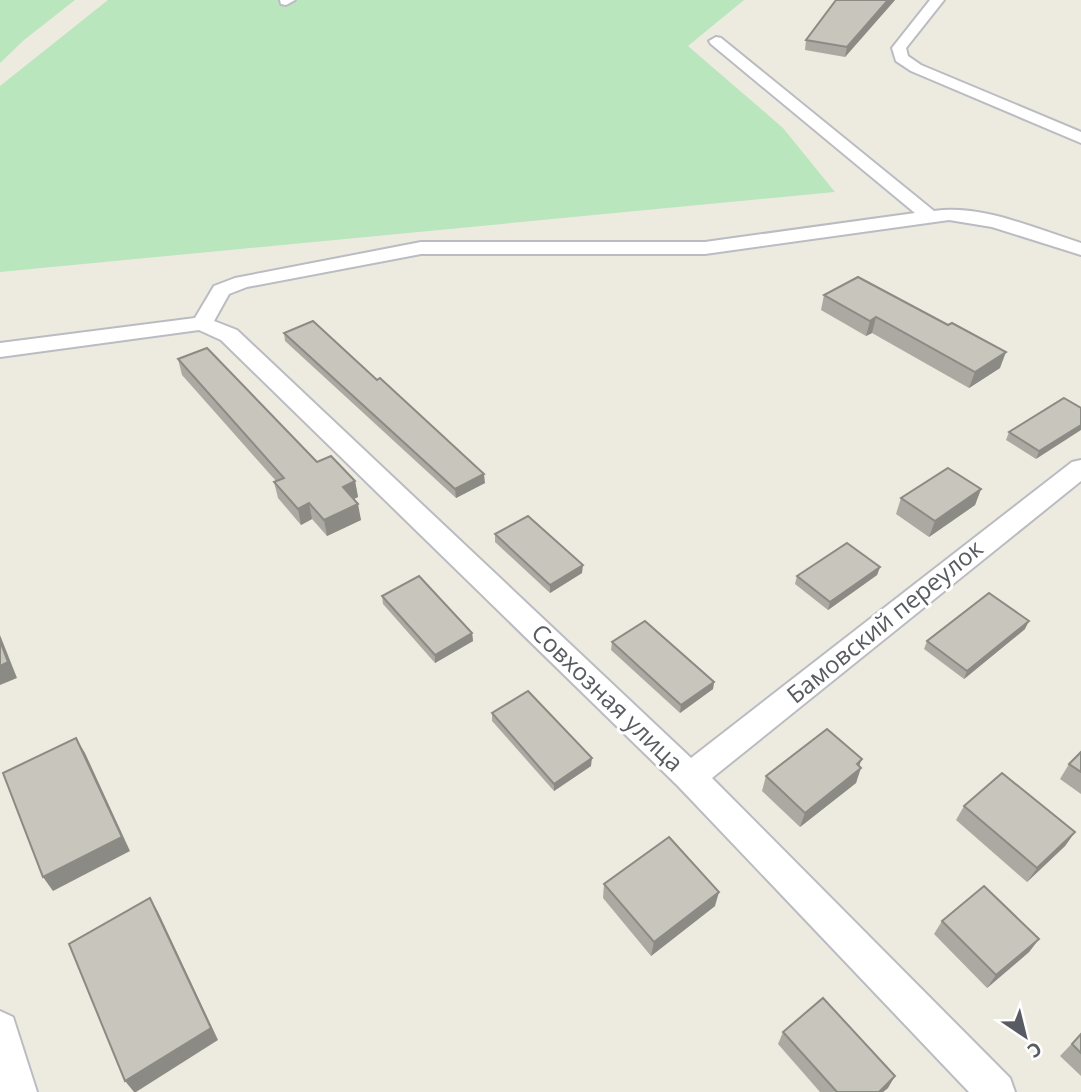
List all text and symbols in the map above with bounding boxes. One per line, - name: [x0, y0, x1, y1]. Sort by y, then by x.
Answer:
- street label: Бамовский переулок: [779, 531, 990, 710]
- street label: Совхозная улица: [525, 616, 691, 778]
- north arrow: [990, 1001, 1060, 1071]
- text: С: [1022, 1036, 1047, 1064]

